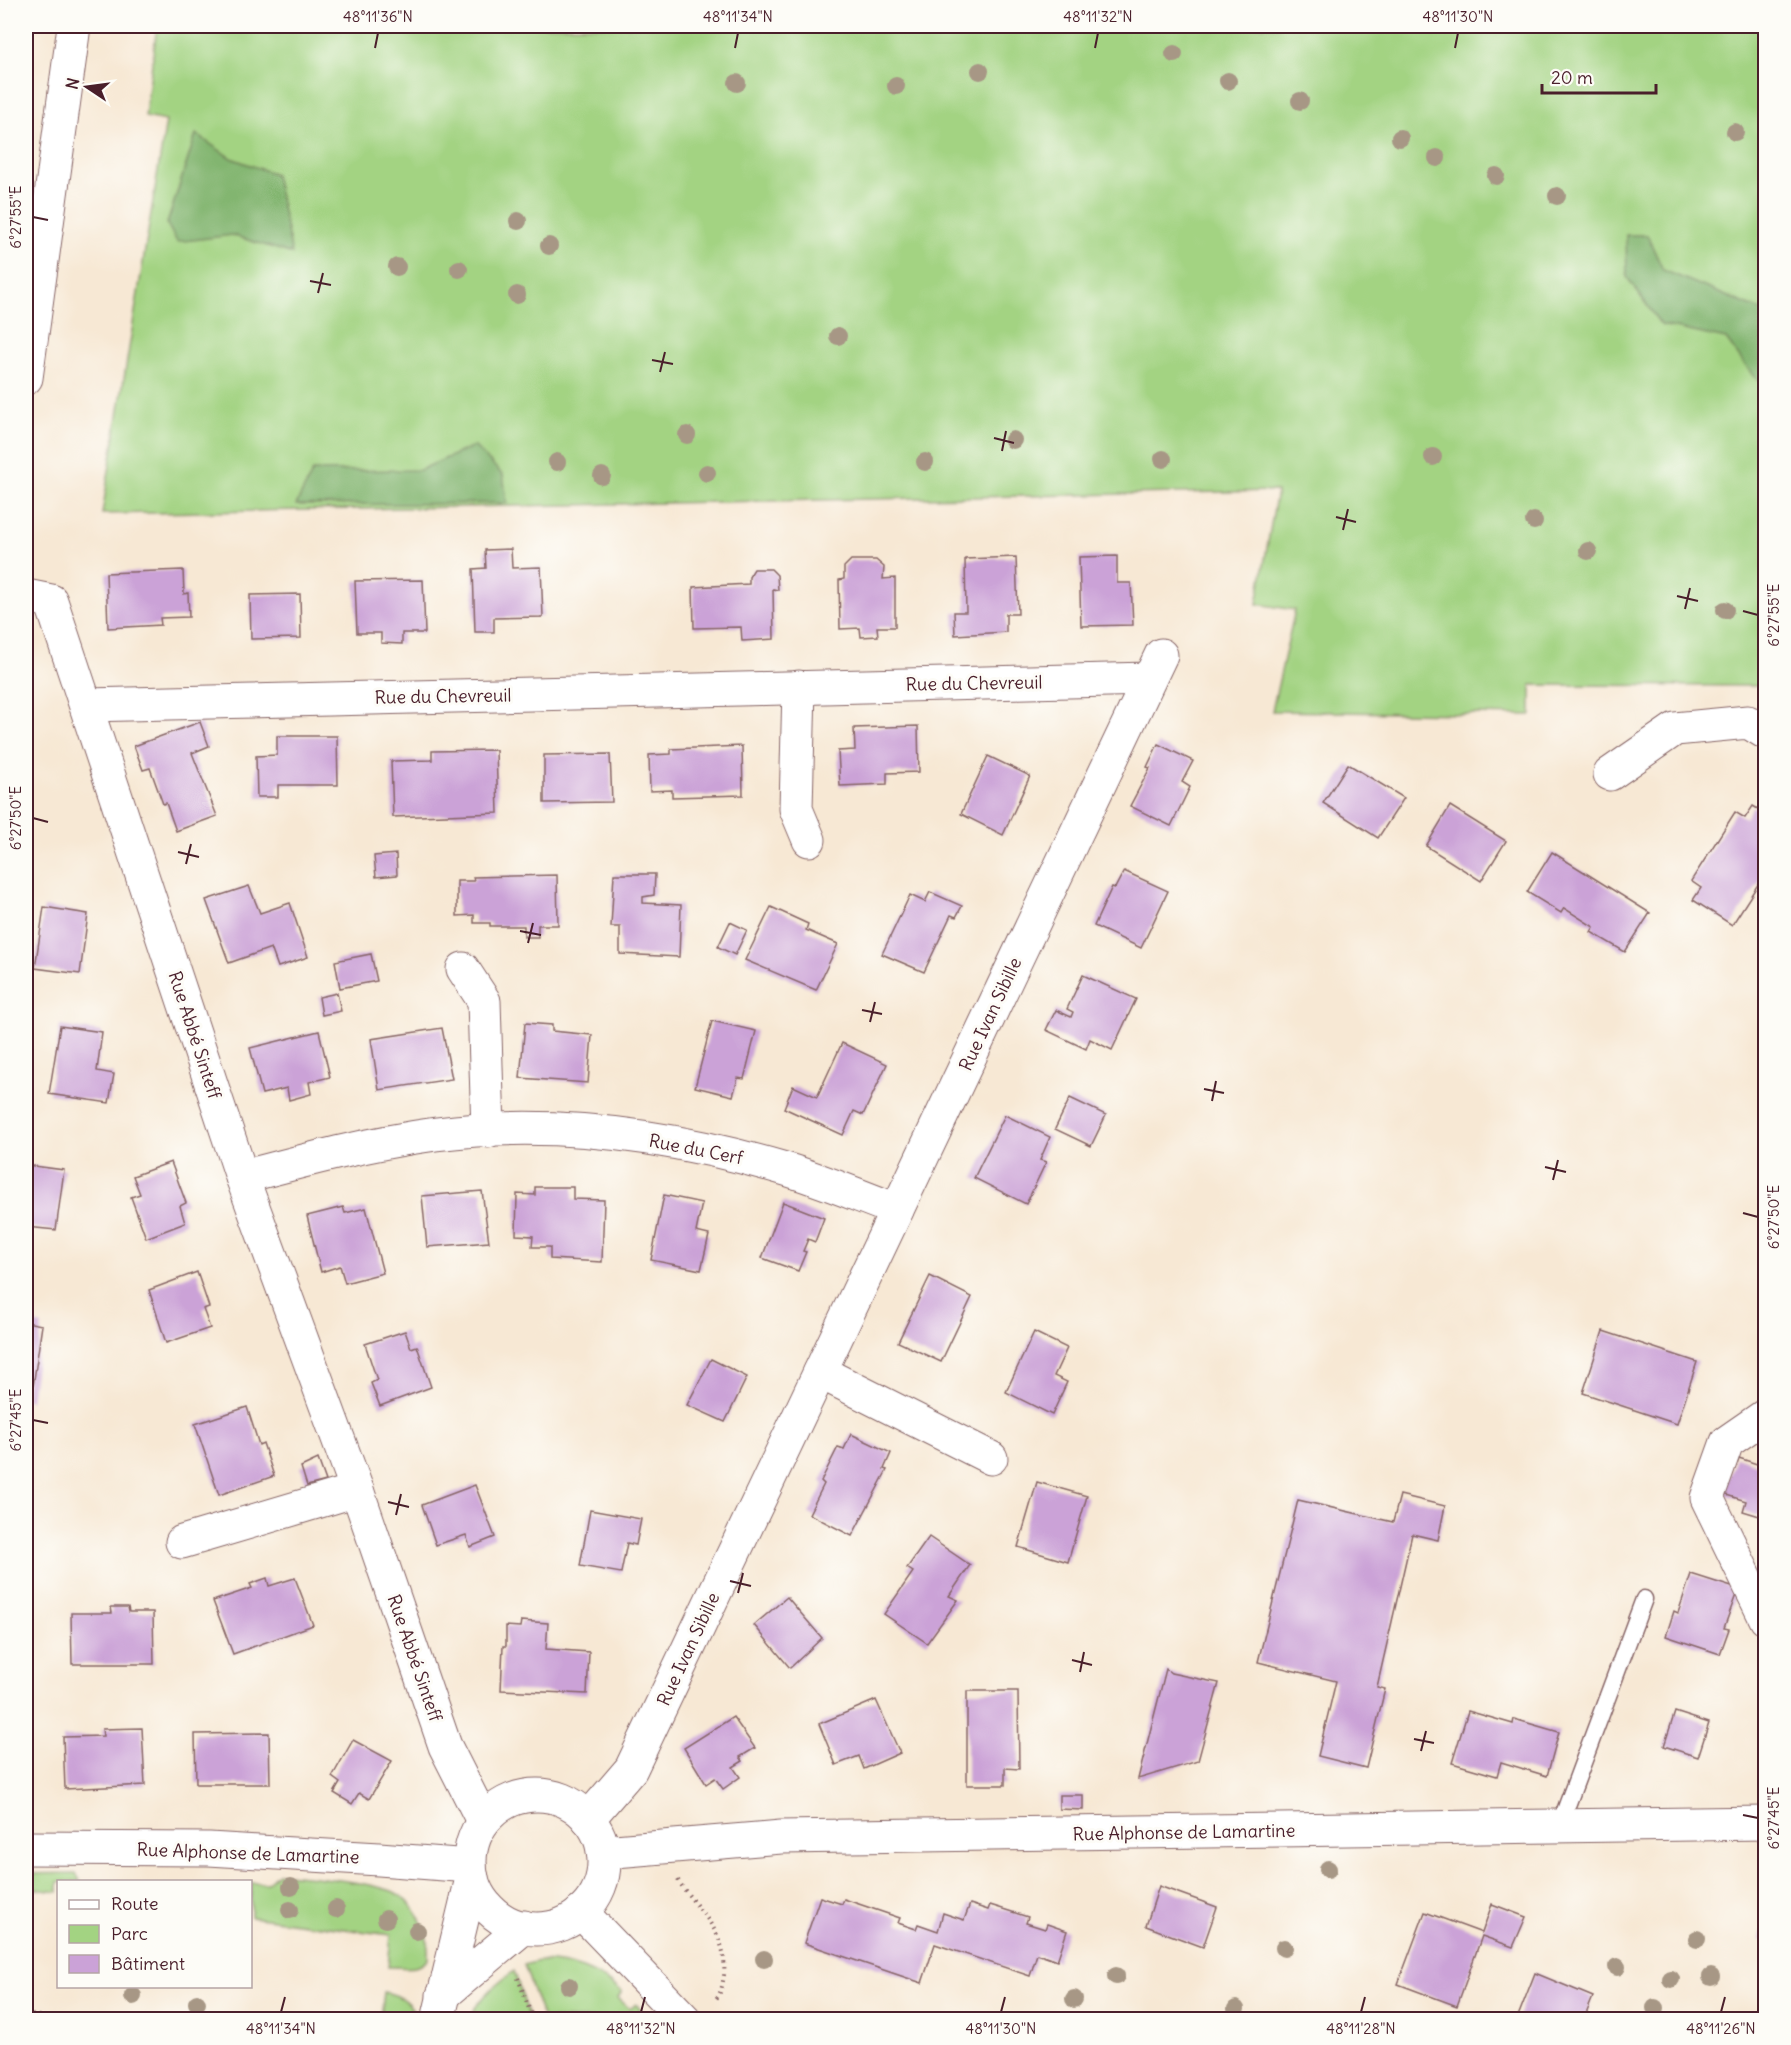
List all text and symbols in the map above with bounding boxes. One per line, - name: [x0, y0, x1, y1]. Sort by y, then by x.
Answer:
- text: 48°11'36"N: [343, 7, 413, 26]
- text: 48°11'34"N: [703, 7, 773, 26]
- text: 48°11'32"N: [1063, 7, 1133, 26]
- text: 48°11'30"N: [1423, 7, 1493, 26]
- north arrow: [57, 57, 117, 117]
- scale bar: [1542, 57, 1656, 95]
- text: 20 m: [1551, 66, 1593, 89]
- text: N: [61, 76, 83, 91]
- text: 6°27'55"E: [6, 185, 25, 249]
- text: 6°27'55"E: [1764, 583, 1783, 647]
- street label: Rue du Chevreuil: [905, 670, 1043, 696]
- street label: Rue du Chevreuil: [374, 683, 512, 709]
- text: 6°27'50"E: [6, 786, 25, 850]
- street label: Rue Ivan Sibille: [954, 954, 1026, 1074]
- street label: Rue Abbé Sinteff: [164, 968, 227, 1103]
- street label: Rue du Cerf: [647, 1129, 746, 1170]
- text: 6°27'50"E: [1764, 1185, 1783, 1249]
- text: 6°27'45"E: [6, 1388, 25, 1451]
- street label: Rue Ivan Sibille: [652, 1589, 724, 1709]
- street label: Rue Abbé Sinteff: [383, 1591, 448, 1726]
- text: 6°27'45"E: [1764, 1786, 1783, 1849]
- street label: Rue Alphonse de Lamartine: [1072, 1819, 1296, 1845]
- street label: Rue Alphonse de Lamartine: [136, 1838, 360, 1868]
- legend: [57, 1880, 252, 1988]
- text: Route: [111, 1892, 159, 1915]
- text: Parc: [111, 1922, 148, 1945]
- text: Bâtiment: [111, 1952, 185, 1975]
- text: 48°11'34"N: [246, 2019, 316, 2038]
- text: 48°11'32"N: [606, 2019, 676, 2038]
- text: 48°11'30"N: [966, 2019, 1036, 2038]
- text: 48°11'28"N: [1326, 2019, 1396, 2038]
- text: 48°11'26"N: [1686, 2019, 1756, 2038]

